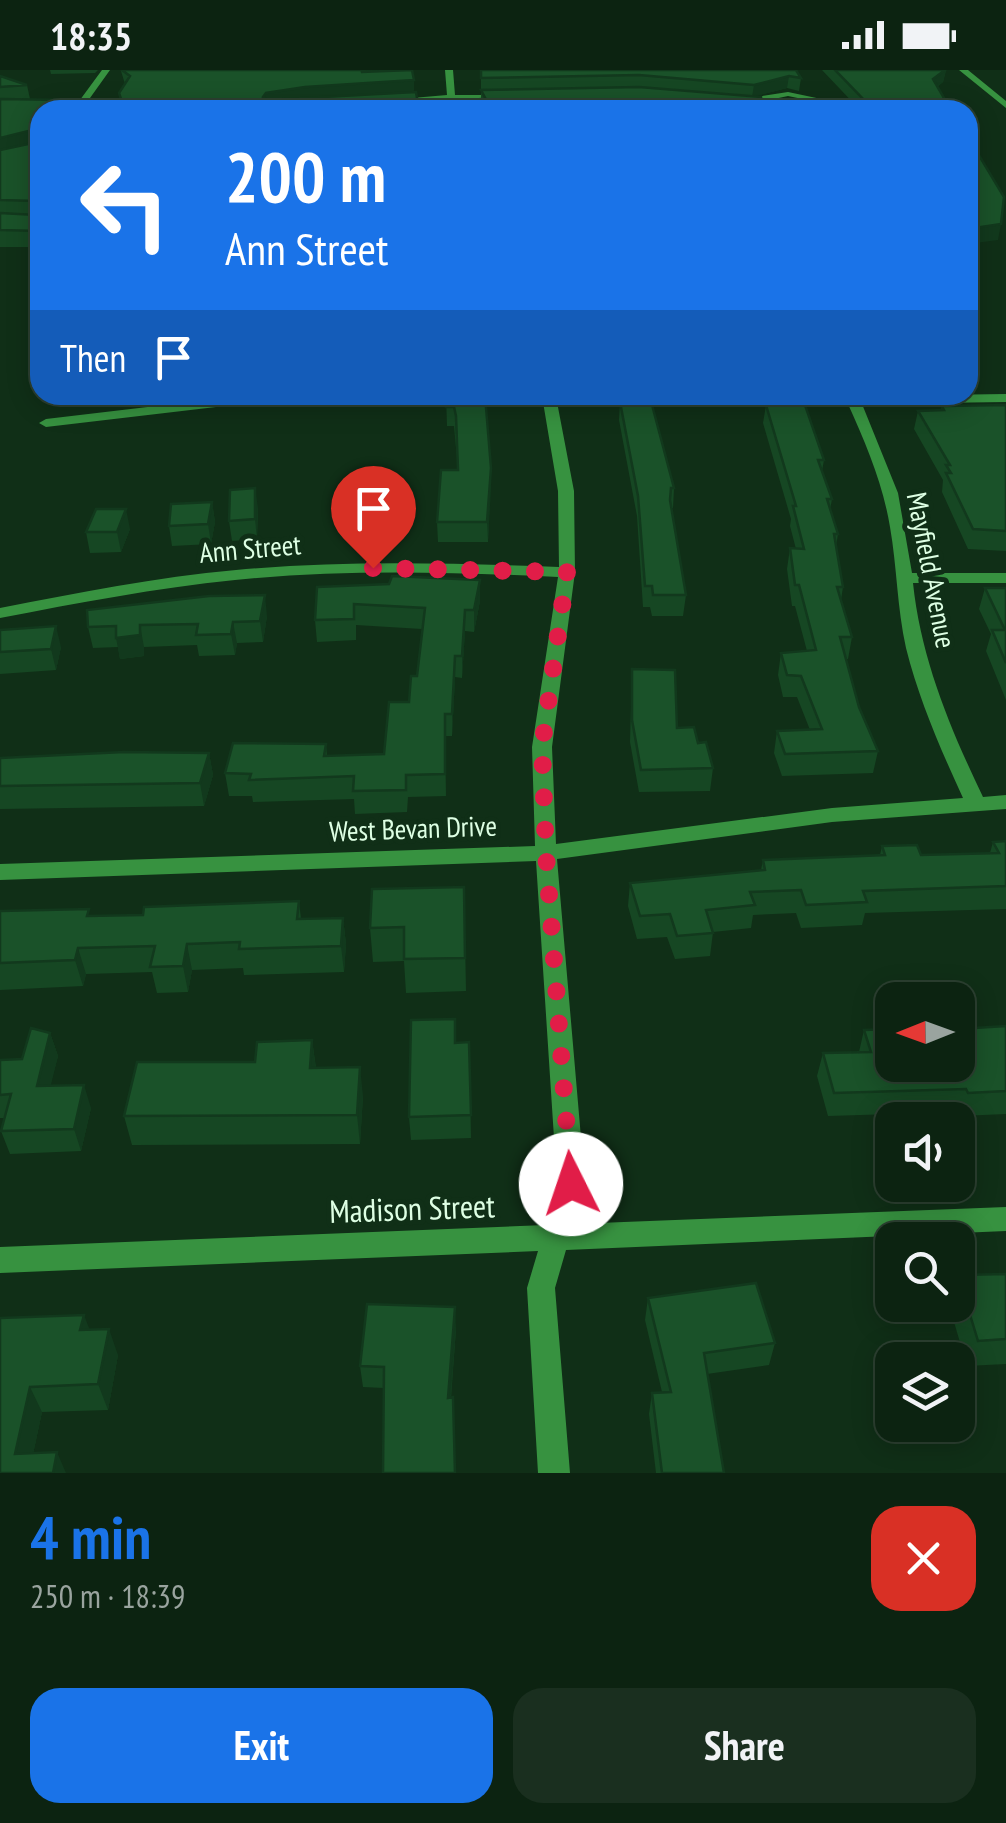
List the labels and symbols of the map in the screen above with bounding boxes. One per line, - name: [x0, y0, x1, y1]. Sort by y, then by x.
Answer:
- pin: [331, 466, 416, 569]
- street label: Mayfield Avenue: [899, 489, 965, 651]
- street label: Ann Street: [198, 525, 303, 571]
- street label: West Bevan Drive: [328, 807, 498, 849]
- north arrow: [875, 982, 975, 1082]
- position arrow: [519, 1132, 623, 1236]
- street label: Madison Street: [328, 1184, 496, 1232]

